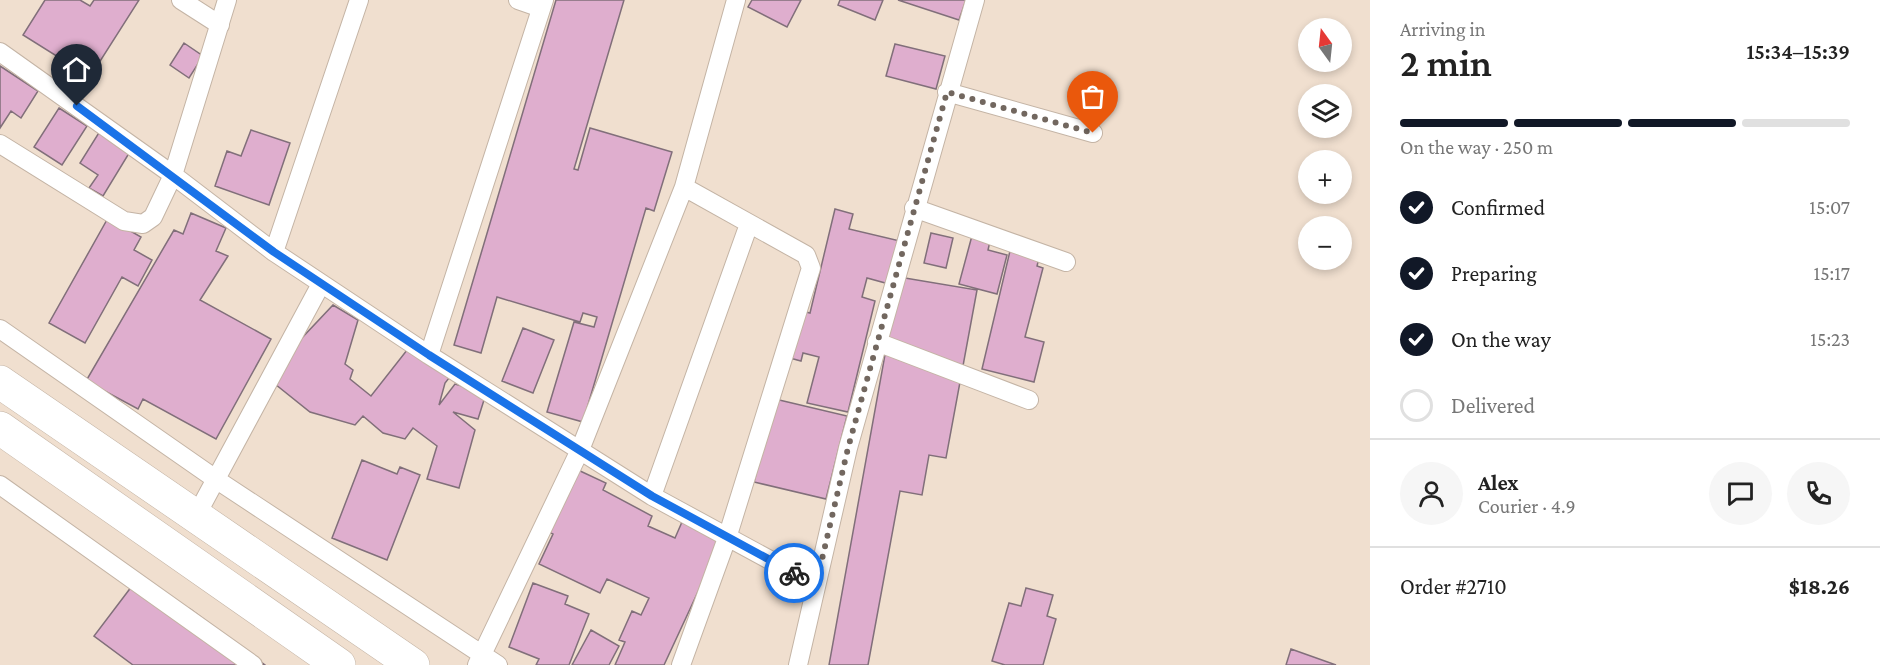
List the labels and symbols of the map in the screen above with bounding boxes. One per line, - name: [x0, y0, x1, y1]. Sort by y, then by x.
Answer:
- north arrow: [1298, 18, 1352, 72]
- pin: [51, 44, 102, 106]
- pin: [1067, 71, 1118, 133]
- courier: [764, 543, 824, 603]

